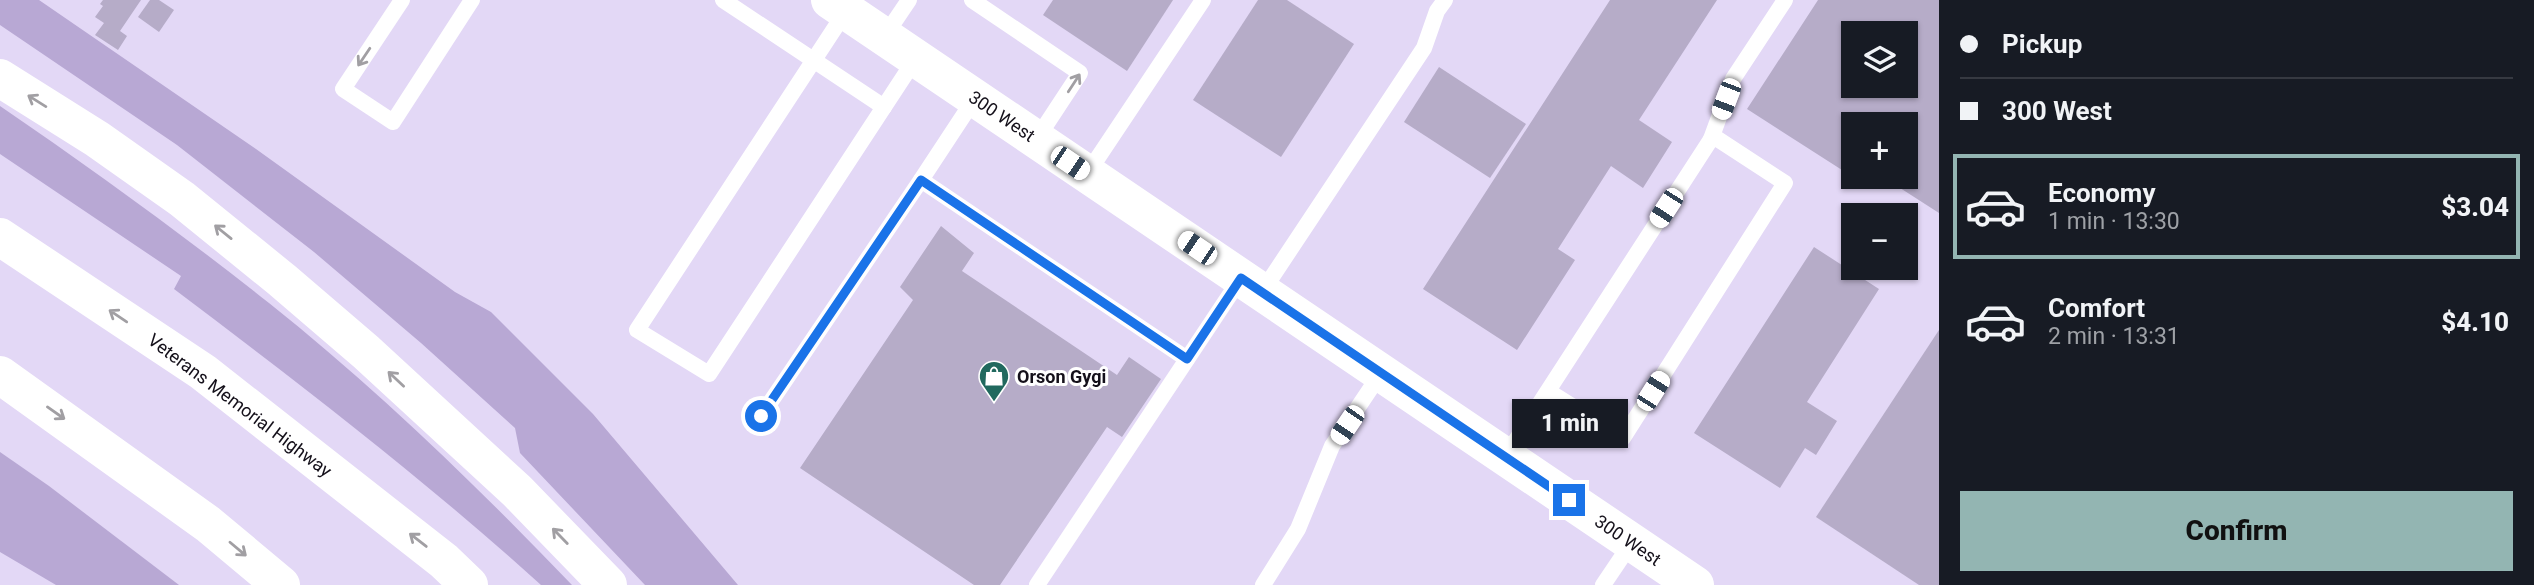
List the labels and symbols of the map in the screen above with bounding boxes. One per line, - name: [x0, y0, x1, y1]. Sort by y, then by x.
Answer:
- one-way arrow: [357, 47, 371, 66]
- one-way arrow: [1066, 74, 1081, 93]
- car: [1709, 76, 1744, 122]
- street label: 300 West: [965, 86, 1039, 146]
- one-way arrow: [27, 93, 47, 107]
- car: [1047, 143, 1094, 183]
- car: [1646, 185, 1687, 231]
- one-way arrow: [214, 224, 232, 239]
- car: [1174, 228, 1221, 268]
- one-way arrow: [109, 309, 128, 323]
- street label: Veterans Memorial Highway: [144, 329, 336, 481]
- shop icon: Orson Gygi: [977, 359, 1011, 403]
- place label: Orson Gygi: [1017, 366, 1106, 387]
- car: [1633, 368, 1674, 414]
- one-way arrow: [387, 371, 405, 387]
- callout: 1 min: [1511, 398, 1627, 448]
- route start: [745, 400, 777, 432]
- car: [1327, 402, 1368, 448]
- one-way arrow: [46, 406, 65, 420]
- route end: [1553, 484, 1585, 516]
- street label: 300 West: [1591, 510, 1665, 570]
- one-way arrow: [552, 528, 569, 545]
- one-way arrow: [409, 533, 428, 548]
- one-way arrow: [229, 542, 247, 557]

